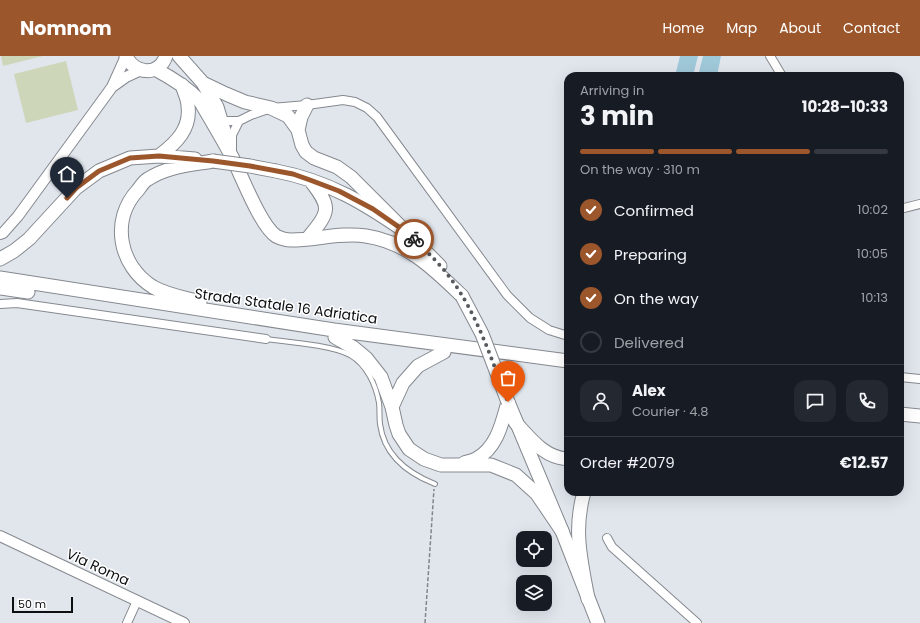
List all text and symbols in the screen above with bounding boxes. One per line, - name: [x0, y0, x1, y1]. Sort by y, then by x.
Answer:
- text: Nomnom: [20, 15, 112, 42]
- text: Home: [662, 18, 704, 38]
- text: Map: [726, 18, 757, 38]
- text: About: [779, 18, 821, 38]
- text: Contact: [843, 18, 900, 38]
- text: Arriving in: [580, 81, 644, 100]
- text: 10:28–10:33: [802, 96, 888, 117]
- text: 3 min: [580, 98, 654, 134]
- pin: [50, 157, 84, 198]
- text: On the way · 310 m: [580, 160, 700, 179]
- icon: home: [56, 163, 78, 185]
- icon: check: [580, 199, 602, 221]
- text: Confirmed: [614, 200, 694, 221]
- text: 10:02: [857, 200, 888, 219]
- courier: [394, 219, 434, 259]
- icon: bike: [403, 228, 425, 250]
- icon: check: [580, 243, 602, 265]
- text: Preparing: [614, 244, 687, 265]
- text: 10:05: [857, 244, 888, 263]
- street label: Strada Statale 16 Adriatica: [193, 283, 379, 329]
- icon: check: [580, 287, 602, 309]
- text: On the way: [614, 288, 699, 309]
- text: 10:13: [861, 288, 888, 307]
- text: Delivered: [614, 332, 684, 353]
- pin: [491, 361, 525, 402]
- icon: bag: [497, 367, 519, 389]
- button: person: [580, 380, 622, 422]
- text: Alex: [632, 380, 666, 401]
- button: chat: [794, 380, 836, 422]
- button: phone: [846, 380, 888, 422]
- text: Courier · 4.8: [632, 402, 708, 421]
- text: Order #2079: [580, 452, 675, 473]
- text: €12.57: [840, 452, 888, 473]
- map controls: [516, 531, 552, 611]
- button: locate: [516, 531, 552, 567]
- street label: Via Roma: [63, 544, 133, 590]
- button: layers: [516, 575, 552, 611]
- scale bar: [12, 595, 73, 614]
- text: 50 m: [18, 596, 46, 612]

